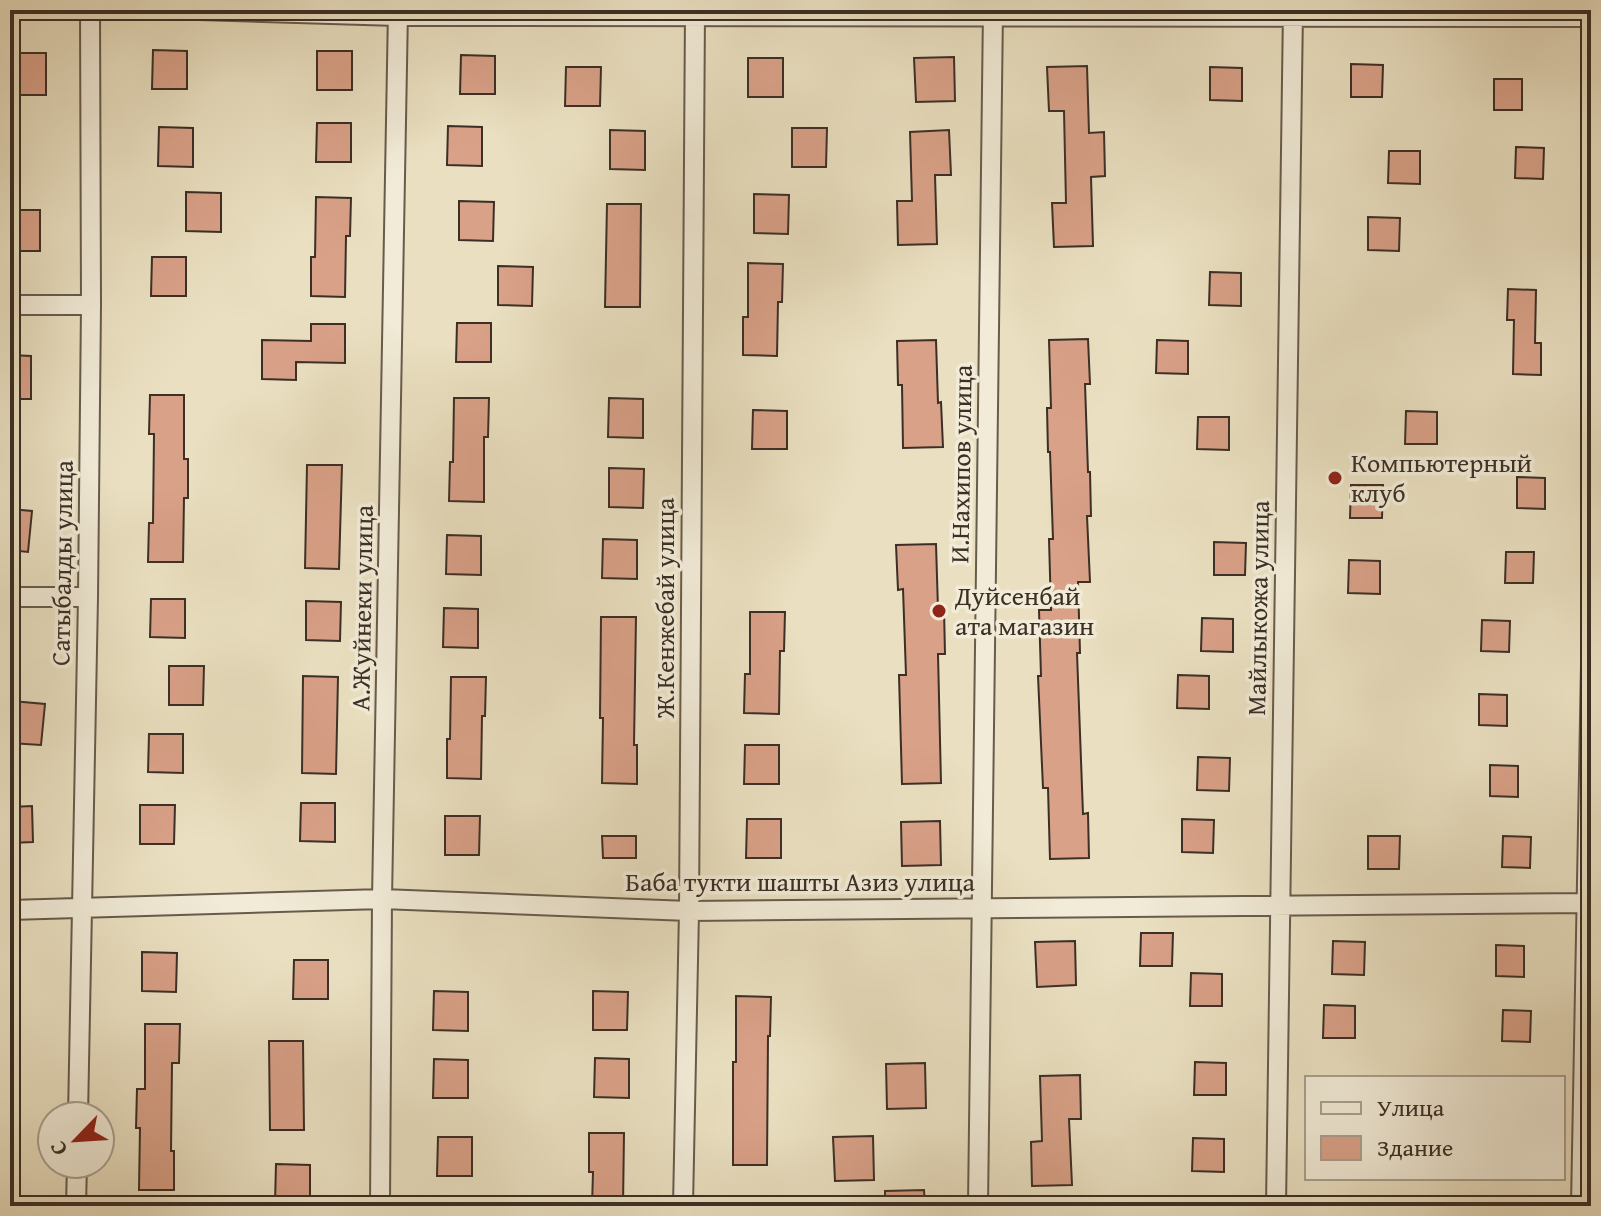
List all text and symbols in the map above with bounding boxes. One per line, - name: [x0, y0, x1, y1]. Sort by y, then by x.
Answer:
- street label: И.Нахипов улица: [939, 364, 982, 564]
- place label: Компьютерный клуб: [1351, 443, 1532, 512]
- street label: Сатыбалды улица: [40, 459, 83, 666]
- marker: Компьютерный клуб: [1326, 469, 1344, 487]
- street label: Ж.Кенжебай улица: [645, 497, 684, 719]
- street label: Майлыкожа улица: [1236, 500, 1279, 716]
- street label: А.Жуйнеки улица: [340, 504, 383, 711]
- place label: Дуйсенбай ата магазин: [954, 576, 1094, 645]
- marker: Дуйсенбай ата магазин: [930, 602, 948, 620]
- street label: Баба тукти шашты Азиз улица: [625, 862, 975, 901]
- legend: [1305, 1076, 1565, 1180]
- text: Улица: [1377, 1090, 1445, 1125]
- north arrow: [36, 1100, 116, 1180]
- text: Здание: [1377, 1130, 1453, 1165]
- text: С: [41, 1136, 75, 1161]

